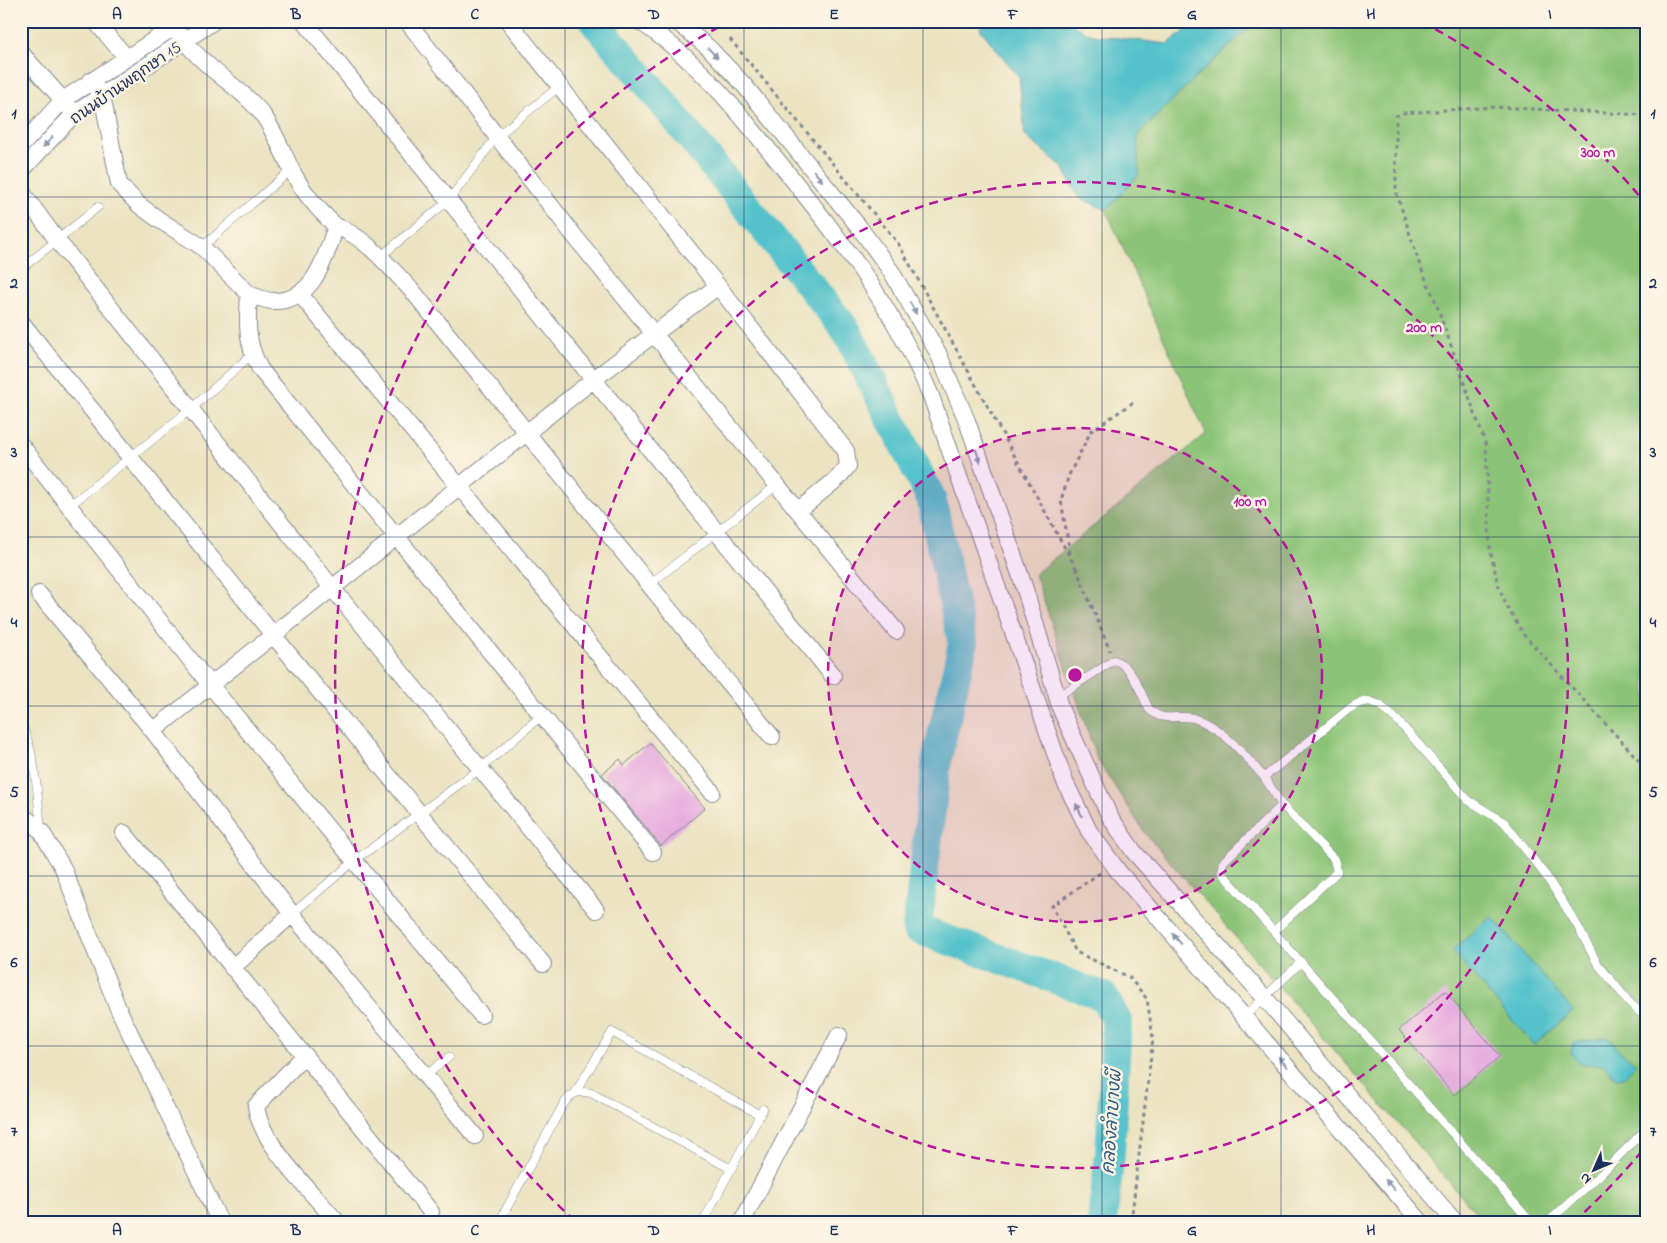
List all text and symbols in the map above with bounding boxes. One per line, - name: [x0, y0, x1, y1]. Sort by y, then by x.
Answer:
- text: A: [112, 3, 122, 27]
- text: B: [290, 3, 302, 27]
- text: C: [471, 3, 480, 27]
- text: D: [647, 3, 660, 27]
- text: E: [829, 3, 839, 27]
- text: F: [1007, 3, 1019, 27]
- text: G: [1187, 3, 1197, 27]
- text: H: [1366, 3, 1376, 27]
- text: I: [1548, 3, 1552, 27]
- street label: ถนนบ้านพฤกษา 15: [65, 36, 187, 131]
- one-way arrow: [707, 46, 719, 58]
- text: 1: [11, 102, 17, 126]
- text: 1: [1650, 102, 1656, 126]
- one-way arrow: [42, 135, 54, 147]
- text: 300 m: [1580, 142, 1616, 164]
- one-way arrow: [813, 170, 824, 183]
- text: 2: [9, 272, 18, 296]
- text: 2: [1648, 272, 1657, 296]
- one-way arrow: [909, 300, 917, 315]
- text: 200 m: [1405, 317, 1442, 339]
- text: 3: [10, 441, 18, 465]
- text: 3: [1649, 441, 1657, 465]
- one-way arrow: [975, 449, 982, 464]
- text: 100 m: [1233, 491, 1267, 513]
- text: 4: [10, 611, 18, 635]
- text: 4: [1649, 611, 1657, 635]
- centre of rings: [1066, 666, 1084, 684]
- text: 5: [9, 781, 19, 805]
- text: 5: [1648, 781, 1658, 805]
- one-way arrow: [1075, 803, 1083, 818]
- one-way arrow: [1172, 933, 1183, 945]
- text: 6: [9, 951, 18, 975]
- text: 6: [1648, 951, 1657, 975]
- one-way arrow: [1278, 1055, 1289, 1068]
- water label: คลองลำบางผี: [1096, 1065, 1130, 1175]
- text: 7: [11, 1120, 18, 1144]
- text: 7: [1650, 1120, 1657, 1144]
- north arrow: [1570, 1146, 1620, 1196]
- text: N: [1575, 1167, 1597, 1189]
- one-way arrow: [1384, 1178, 1395, 1191]
- text: A: [112, 1219, 122, 1243]
- text: B: [290, 1219, 302, 1243]
- text: C: [471, 1219, 480, 1243]
- text: D: [647, 1219, 660, 1243]
- text: E: [829, 1219, 839, 1243]
- text: F: [1007, 1219, 1019, 1243]
- text: G: [1187, 1219, 1197, 1243]
- text: H: [1366, 1219, 1376, 1243]
- text: I: [1548, 1219, 1552, 1243]

